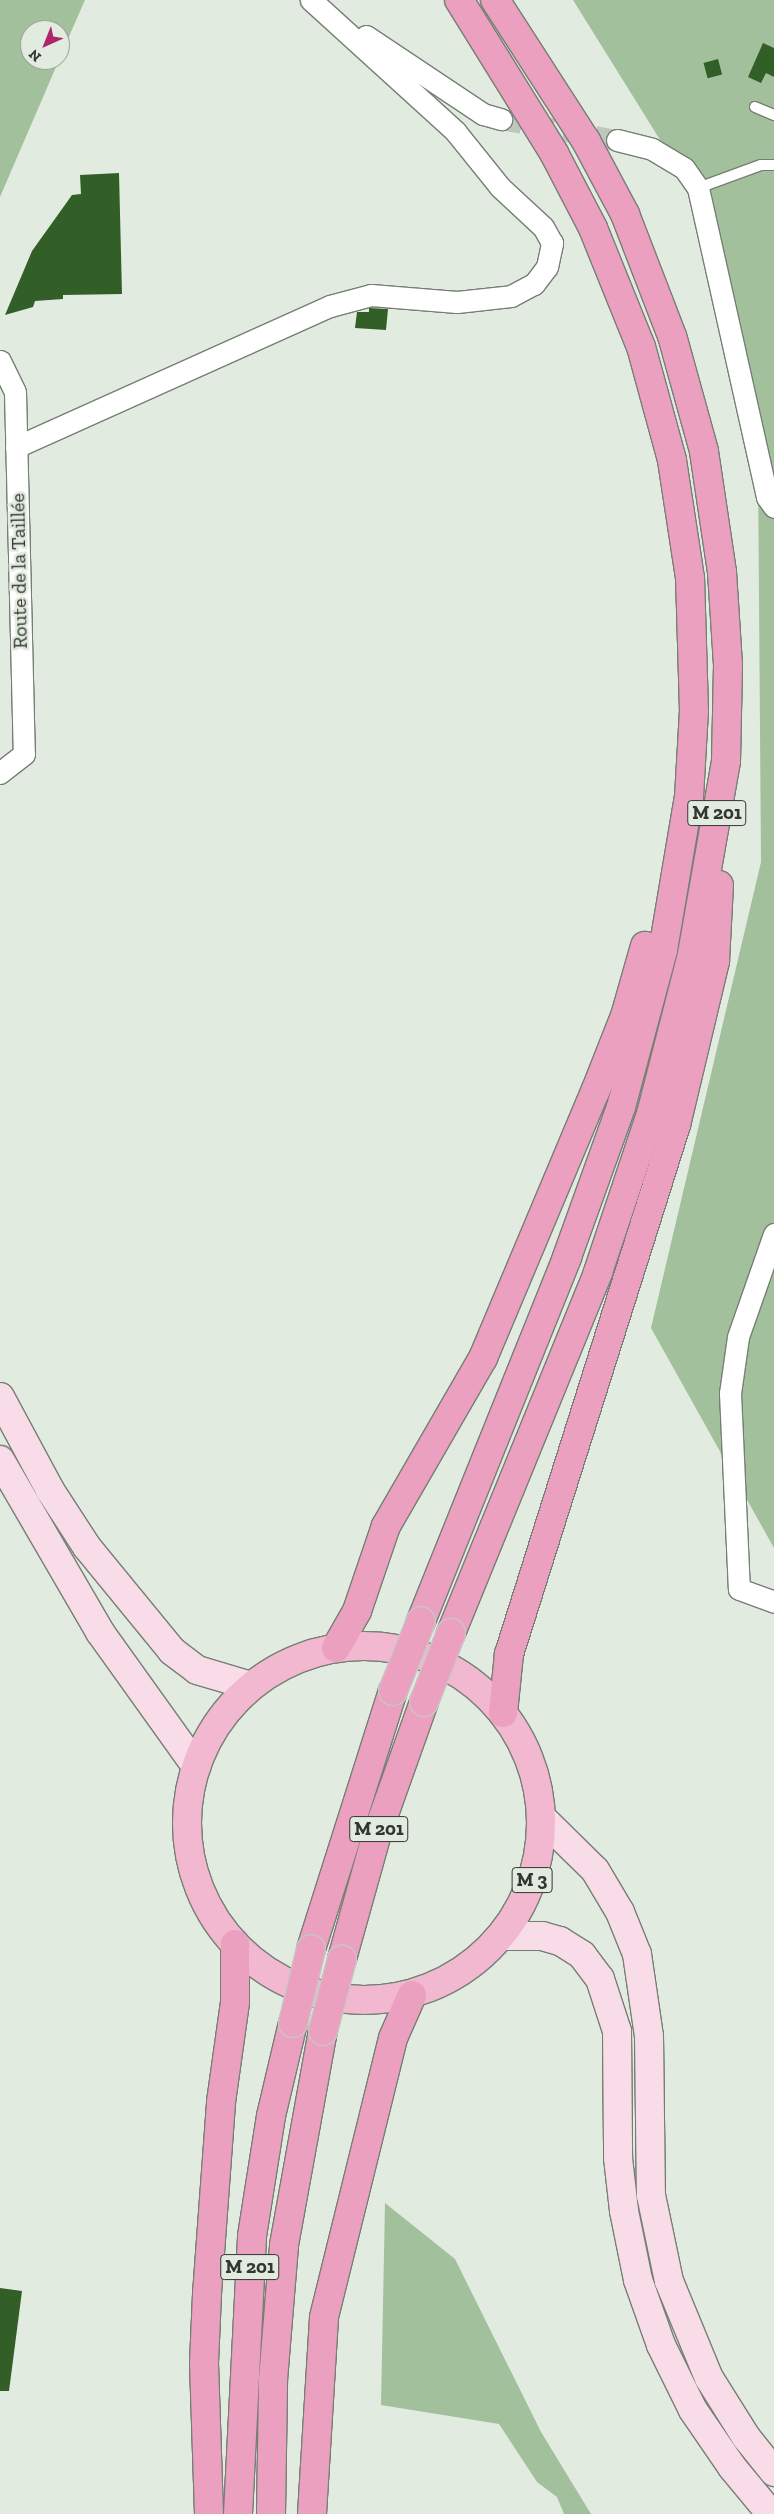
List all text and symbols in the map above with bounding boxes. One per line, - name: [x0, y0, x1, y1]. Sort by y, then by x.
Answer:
- north arrow: [20, 20, 70, 70]
- text: N: [25, 46, 45, 65]
- street label: Route de la Taillée: [6, 493, 32, 649]
- road number: M 201: [687, 796, 747, 830]
- road number: M 201: [349, 1812, 409, 1846]
- road number: M 3: [511, 1864, 553, 1896]
- road number: M 201: [220, 2250, 280, 2284]

